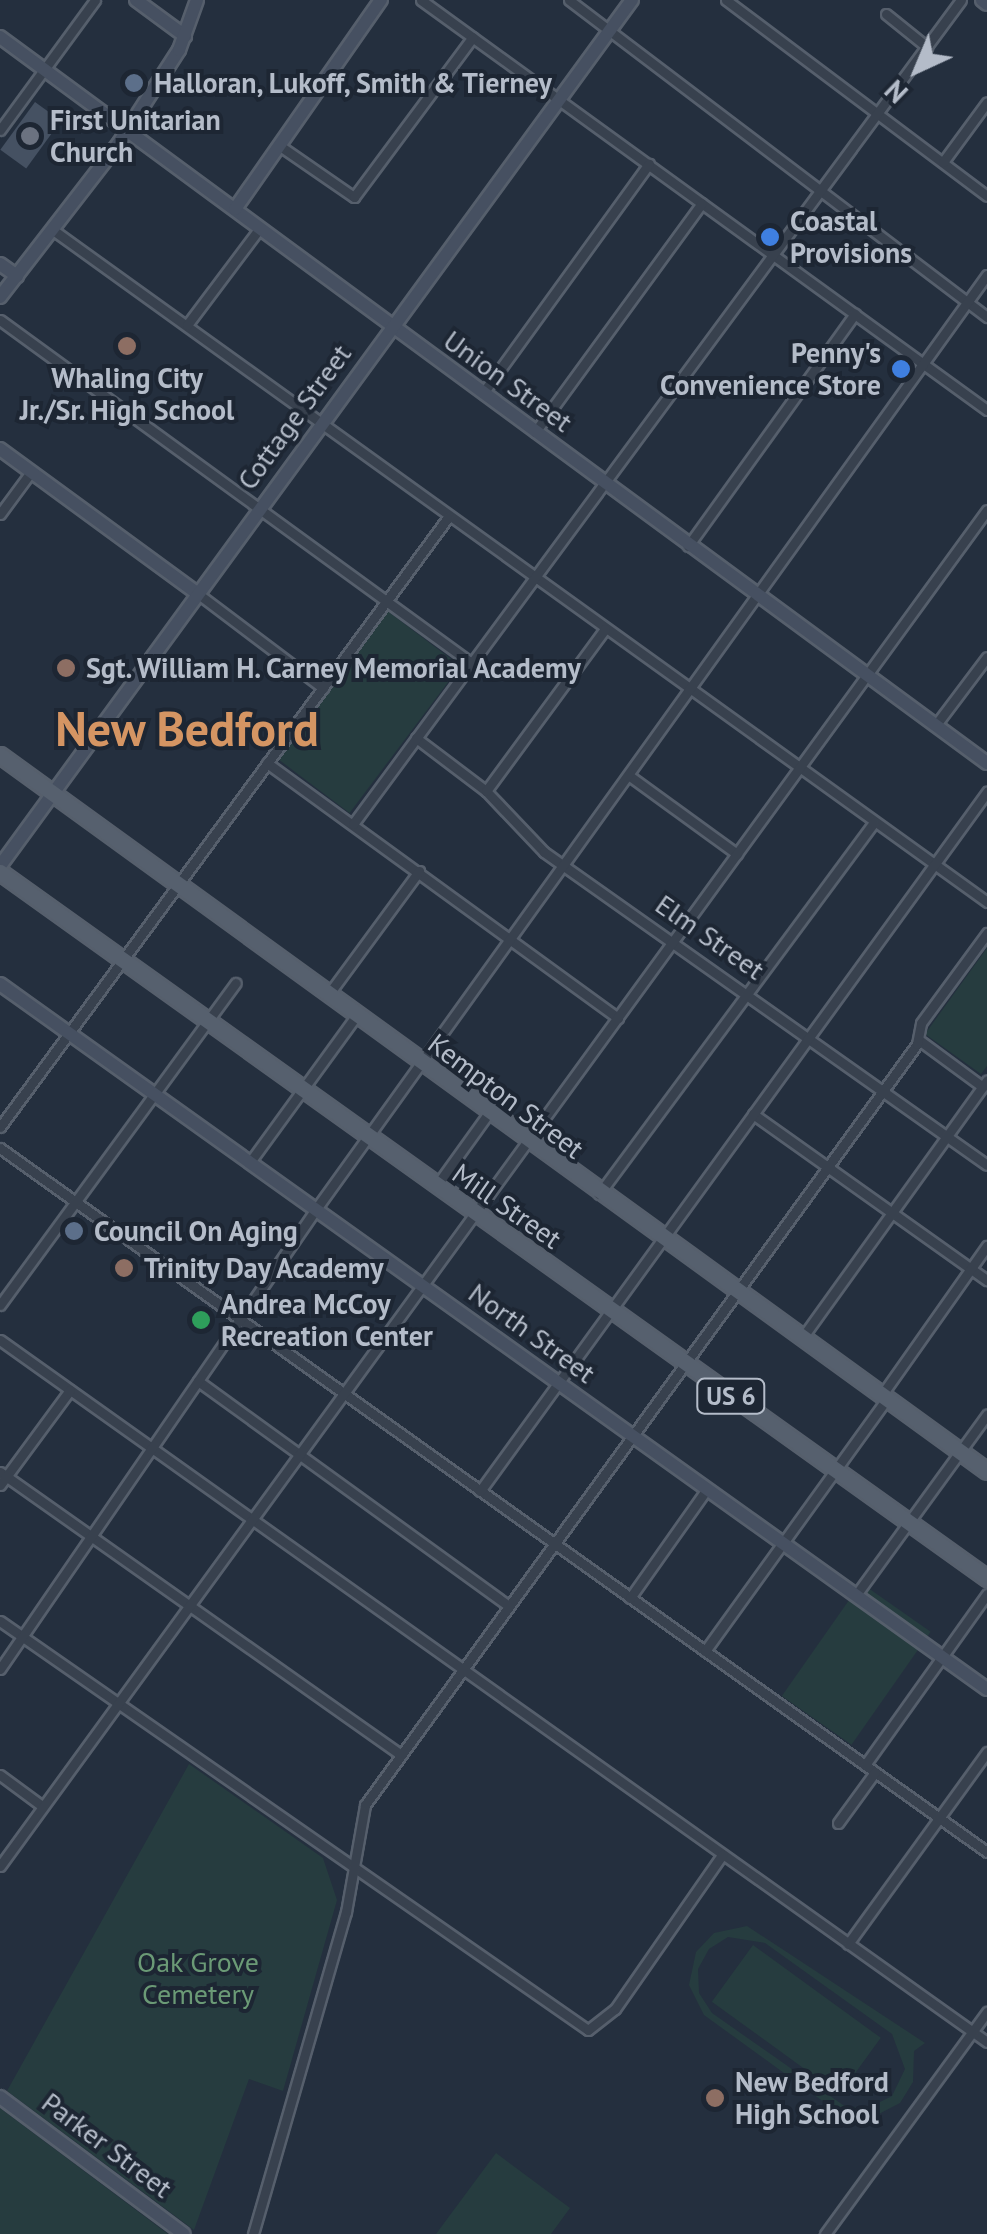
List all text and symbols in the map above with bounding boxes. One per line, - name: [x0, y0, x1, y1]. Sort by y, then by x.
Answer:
- north arrow: [867, 20, 967, 120]
- place label: Halloran, Lukoff, Smith & Tierney: [154, 66, 557, 100]
- marker: Halloran, Lukoff, Smith & Tierney: [123, 72, 145, 94]
- text: N: [876, 72, 915, 112]
- place label: First Unitarian Church: [50, 103, 221, 169]
- marker: First Unitarian Church: [19, 125, 41, 147]
- place label: Coastal Provisions: [790, 204, 912, 270]
- marker: Coastal Provisions: [759, 226, 781, 248]
- street label: Union Street: [437, 323, 579, 439]
- marker: Whaling City Jr./Sr. High School: [116, 335, 138, 357]
- place label: Penny's Convenience Store: [660, 336, 881, 402]
- street label: Cottage Street: [230, 338, 358, 496]
- marker: Penny's Convenience Store: [890, 358, 912, 380]
- place label: Whaling City Jr./Sr. High School: [19, 361, 235, 427]
- place label: Sgt. William H. Carney Memorial Academy: [86, 651, 588, 685]
- marker: Sgt. William H. Carney Memorial Academy: [55, 657, 77, 679]
- district label: New Bedford: [55, 700, 319, 758]
- street label: Elm Street: [649, 887, 771, 987]
- street label: Kempton Street: [421, 1027, 591, 1165]
- street label: Mill Street: [446, 1156, 568, 1256]
- place label: Council On Aging: [94, 1214, 299, 1248]
- marker: Council On Aging: [63, 1220, 85, 1242]
- place label: Trinity Day Academy: [144, 1251, 387, 1285]
- marker: Trinity Day Academy: [113, 1257, 135, 1279]
- street label: North Street: [462, 1276, 602, 1390]
- place label: Andrea McCoy Recreation Center: [221, 1287, 433, 1353]
- marker: Andrea McCoy Recreation Center: [190, 1309, 212, 1331]
- road number: US 6: [696, 1376, 766, 1416]
- park label: Oak Grove Cemetery: [137, 1945, 259, 2011]
- place label: New Bedford High School: [735, 2065, 889, 2131]
- street label: Parker Street: [35, 2085, 179, 2205]
- marker: New Bedford High School: [704, 2087, 726, 2109]

